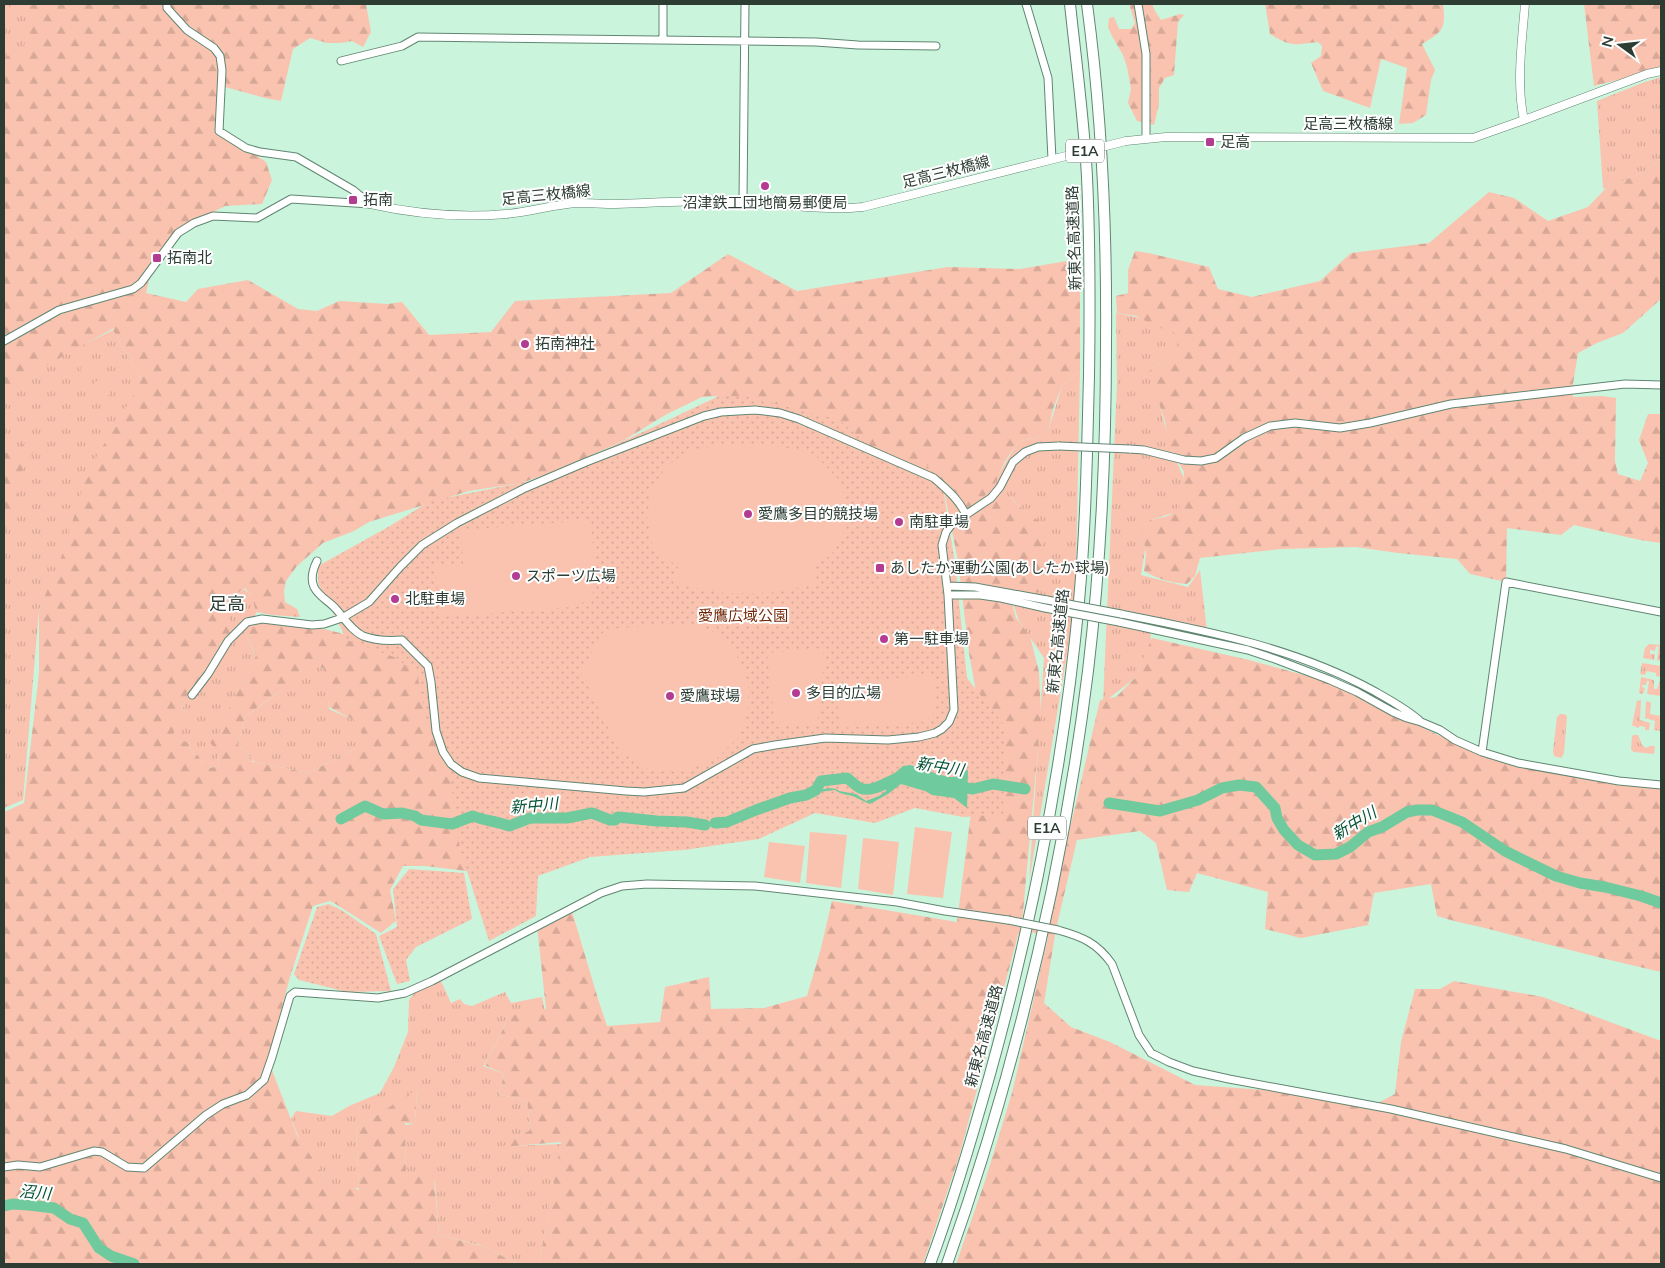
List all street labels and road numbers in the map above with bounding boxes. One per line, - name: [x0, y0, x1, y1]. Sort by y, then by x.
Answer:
- street label: 足高三枚橋線: [1303, 114, 1393, 133]
- road number: E1A: [1066, 140, 1104, 162]
- street label: 足高三枚橋線: [900, 151, 992, 192]
- street label: 足高三枚橋線: [500, 180, 592, 209]
- street label: 新東名高速道路: [1062, 185, 1085, 291]
- street label: 新東名高速道路: [1043, 588, 1072, 694]
- road number: E1A: [1028, 816, 1066, 840]
- street label: 新東名高速道路: [961, 983, 1006, 1089]

